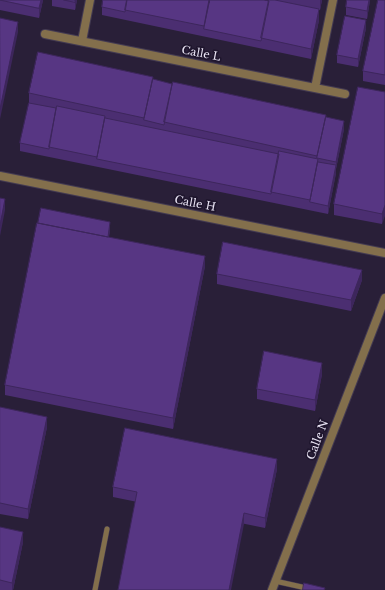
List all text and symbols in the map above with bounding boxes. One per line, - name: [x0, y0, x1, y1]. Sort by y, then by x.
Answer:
- street label: Calle L: [180, 44, 222, 64]
- street label: Calle H: [173, 194, 217, 214]
- street label: Calle N: [304, 418, 332, 462]

